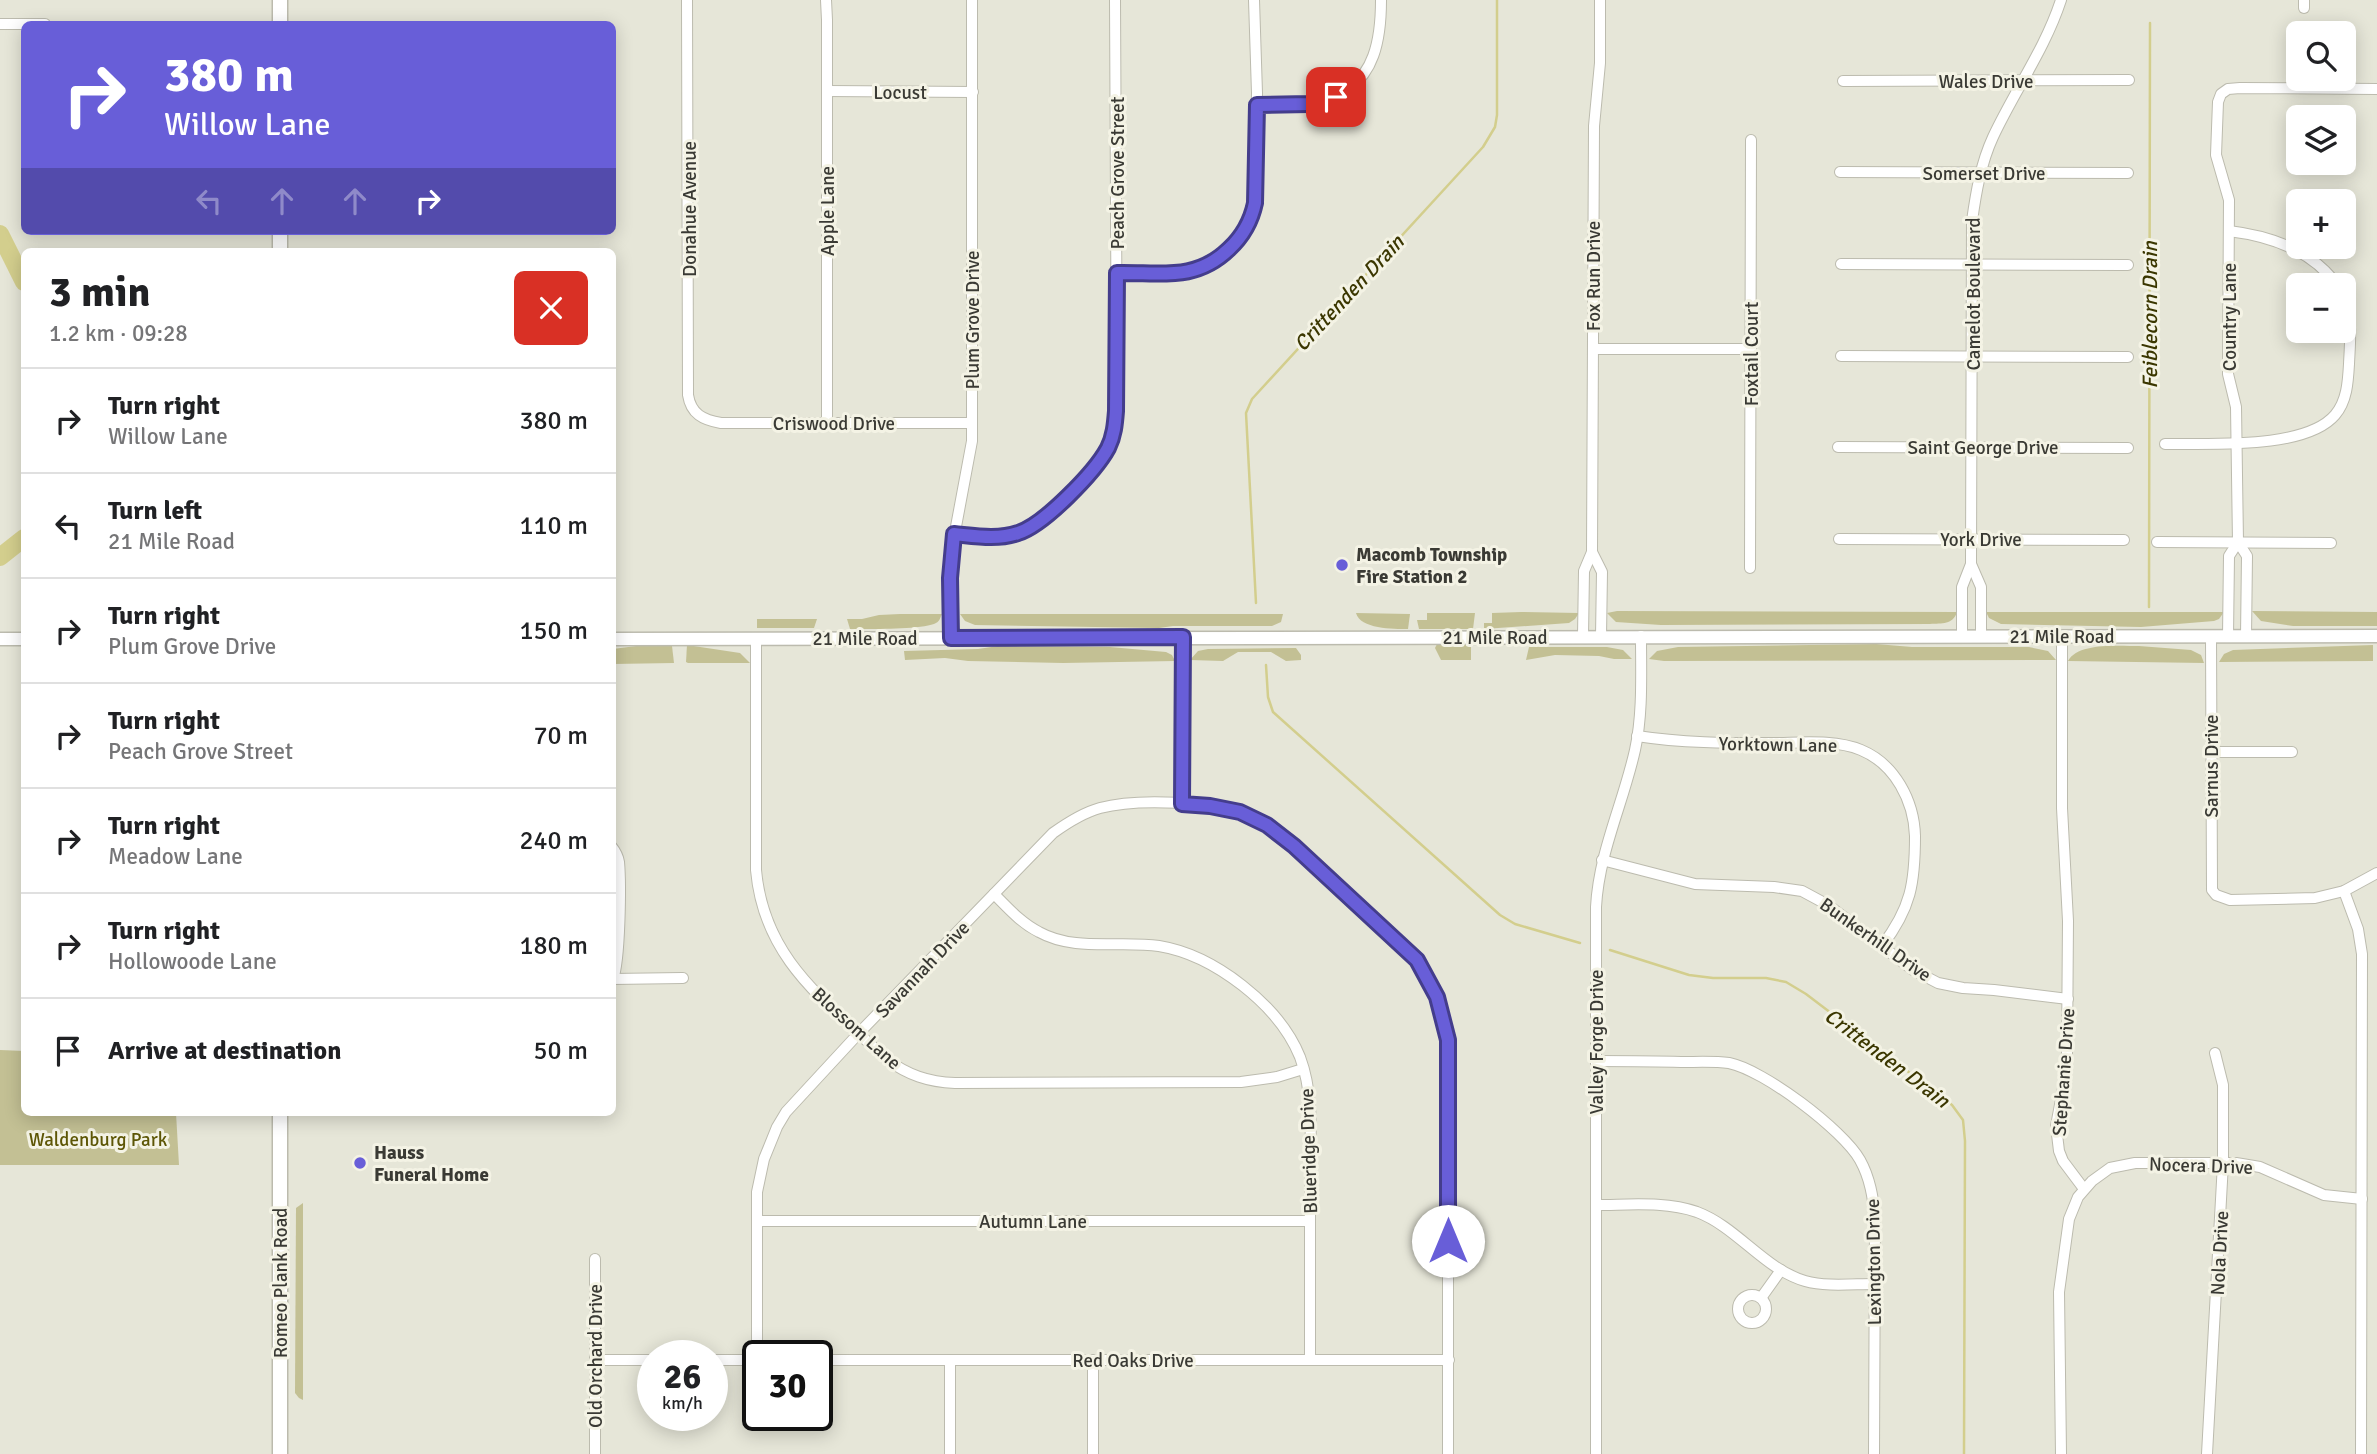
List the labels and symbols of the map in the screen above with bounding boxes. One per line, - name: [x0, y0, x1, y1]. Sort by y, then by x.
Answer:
- pin: [1306, 67, 1366, 127]
- street label: Wales Drive: [1939, 70, 2033, 94]
- street label: Locust: [873, 81, 927, 105]
- street label: Peach Grove Street: [1106, 96, 1130, 249]
- street label: Donahue Avenue: [678, 141, 702, 277]
- street label: Somerset Drive: [1922, 162, 2046, 186]
- street label: Apple Lane: [816, 166, 840, 256]
- street label: Camelot Boulevard: [1962, 217, 1986, 371]
- street label: Fox Run Drive: [1582, 221, 1606, 331]
- water label: Crittenden Drain: [1288, 229, 1410, 357]
- water label: Feiblecorn Drain: [2137, 241, 2163, 389]
- street label: Plum Grove Drive: [961, 251, 985, 389]
- street label: Country Lane: [2218, 263, 2242, 371]
- street label: Foxtail Court: [1740, 301, 1764, 406]
- street label: Criswood Drive: [773, 412, 895, 436]
- street label: Saint George Drive: [1907, 436, 2059, 460]
- street label: York Drive: [1940, 528, 2022, 552]
- place label: Macomb Township Fire Station 2: [1356, 543, 1507, 589]
- marker: Macomb Township Fire Station 2: [1334, 557, 1350, 573]
- street label: 21 Mile Road: [2010, 625, 2114, 649]
- street label: 21 Mile Road: [1443, 626, 1547, 650]
- street label: 21 Mile Road: [813, 627, 917, 651]
- street label: Sarnus Drive: [2200, 715, 2224, 817]
- street label: Yorktown Lane: [1719, 732, 1837, 758]
- street label: Bunkerhill Drive: [1815, 892, 1936, 987]
- street label: Savannah Drive: [870, 916, 975, 1023]
- street label: Valley Forge Drive: [1585, 969, 1609, 1115]
- street label: Blossom Lane: [807, 982, 906, 1075]
- water label: Crittenden Drain: [1819, 1003, 1955, 1114]
- street label: Stephanie Drive: [2048, 1007, 2080, 1137]
- street label: Blueridge Drive: [1295, 1088, 1323, 1214]
- park label: Waldenburg Park: [29, 1128, 168, 1152]
- place label: Hauss Funeral Home: [374, 1141, 489, 1187]
- street label: Nocera Drive: [2148, 1152, 2254, 1180]
- marker: Hauss Funeral Home: [352, 1155, 368, 1171]
- street label: Lexington Drive: [1861, 1198, 1887, 1326]
- position arrow: [1411, 1204, 1485, 1278]
- street label: Romeo Plank Road: [269, 1208, 293, 1358]
- street label: Autumn Lane: [979, 1210, 1087, 1234]
- street label: Nola Drive: [2206, 1210, 2234, 1296]
- street label: Old Orchard Drive: [584, 1284, 608, 1428]
- speed limit sign: 30: [742, 1340, 833, 1431]
- street label: Red Oaks Drive: [1072, 1349, 1194, 1373]

